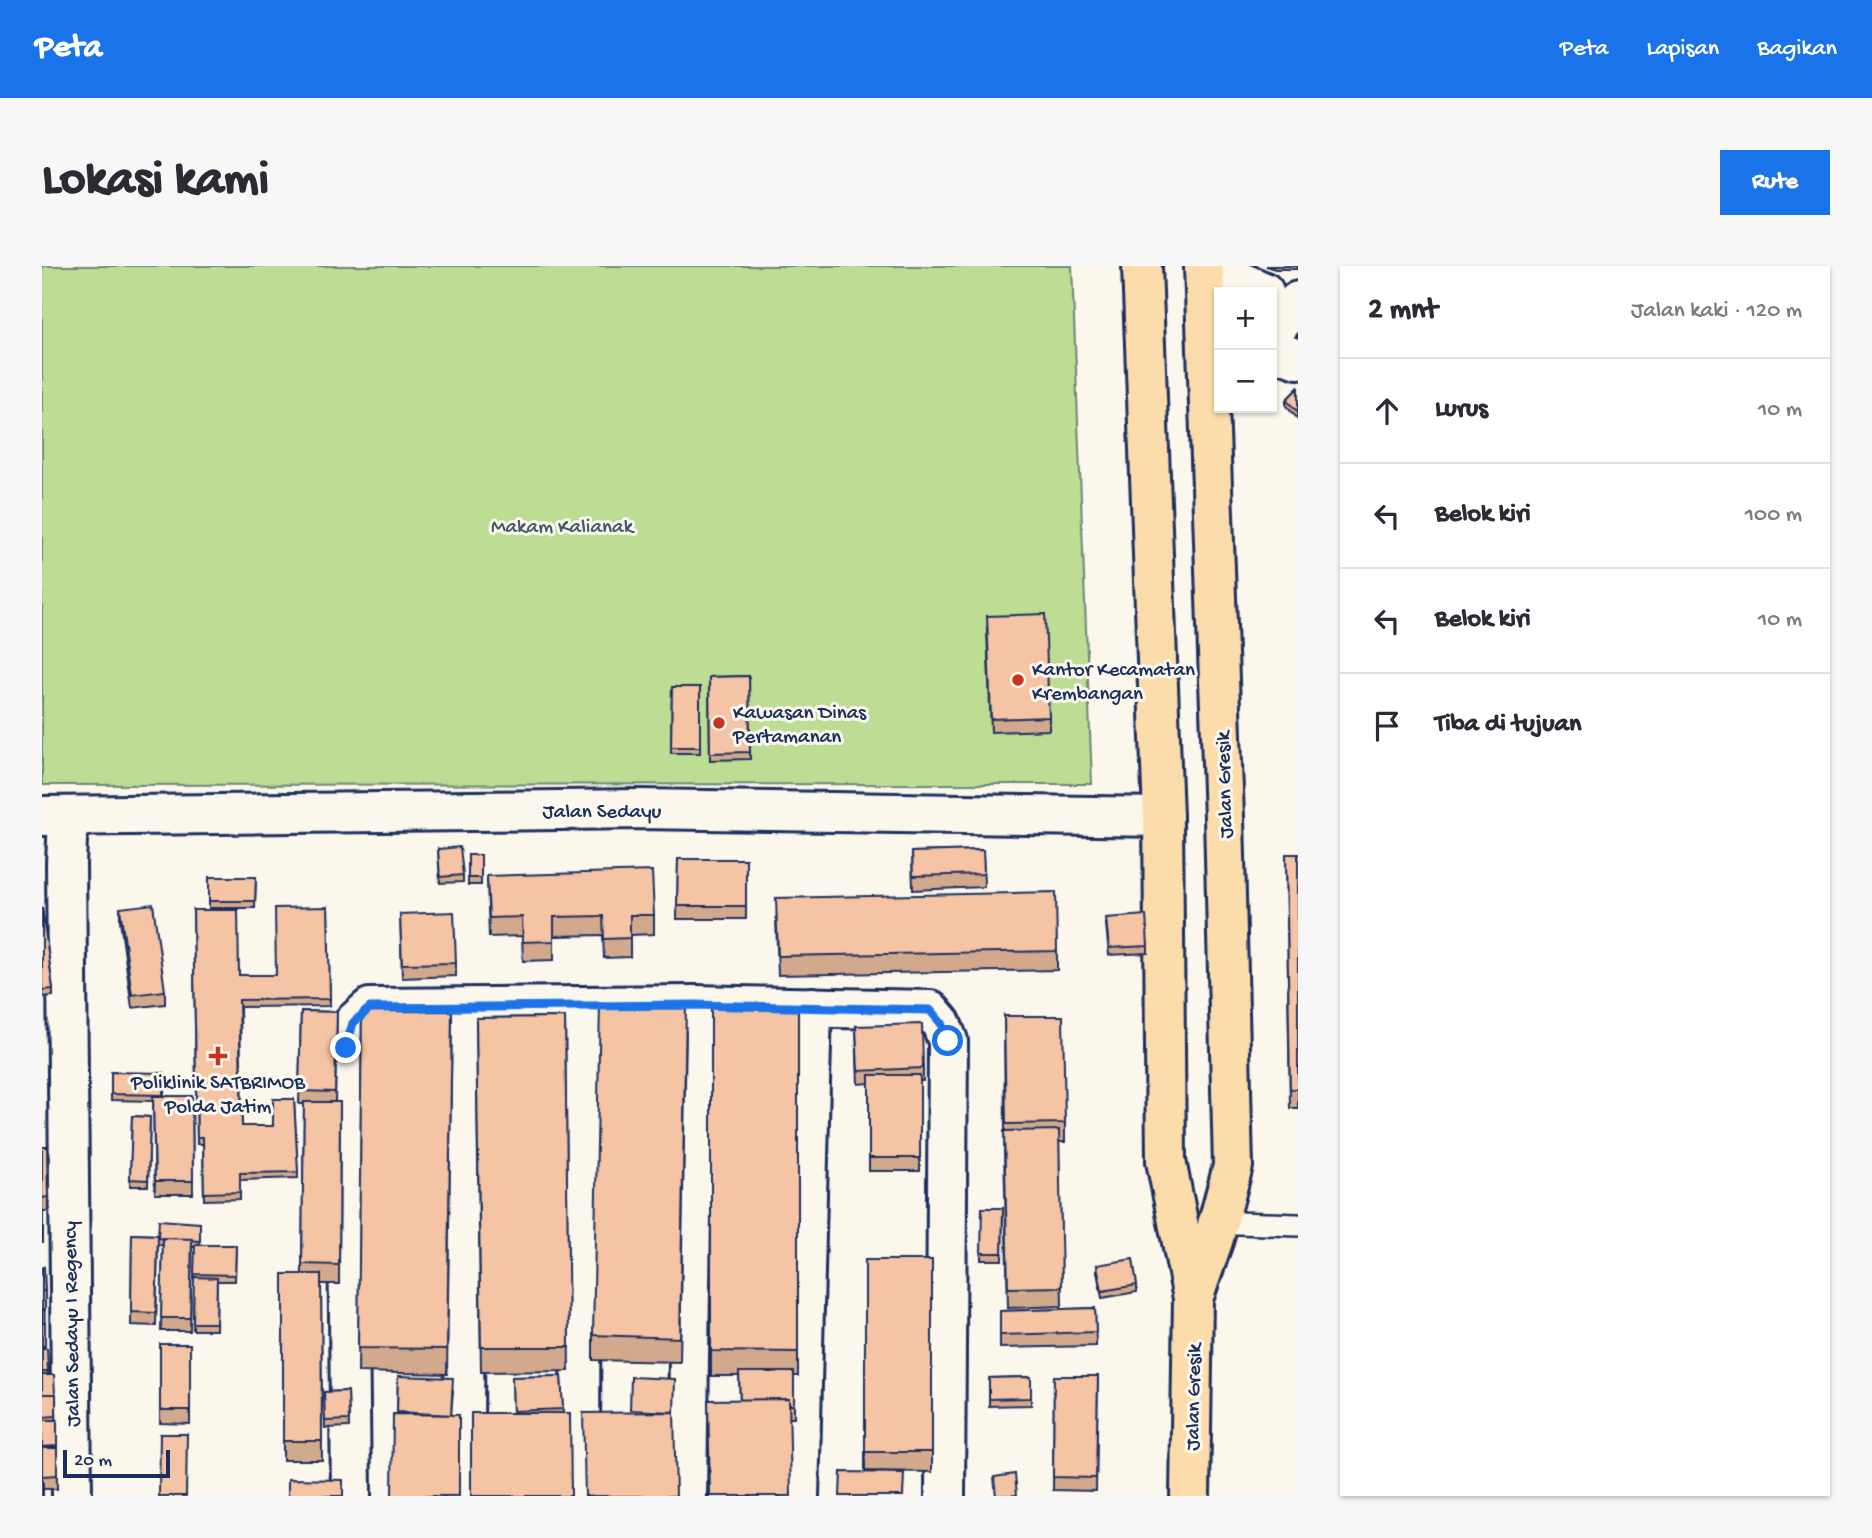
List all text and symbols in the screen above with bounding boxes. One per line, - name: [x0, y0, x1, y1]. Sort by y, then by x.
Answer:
- text: Peta: [35, 30, 102, 68]
- text: Peta: [1560, 35, 1608, 64]
- text: Lapisan: [1646, 35, 1719, 64]
- text: Bagikan: [1757, 35, 1837, 64]
- button: Rute: [1720, 150, 1830, 215]
- text: Lokasi kami: [42, 153, 269, 211]
- map controls: [1214, 287, 1277, 413]
- button: +: [1214, 287, 1277, 350]
- text: 2 mnt: [1368, 294, 1438, 329]
- text: Jalan kaki · 120 m: [1631, 298, 1802, 325]
- button: −: [1214, 350, 1277, 413]
- icon: ahead: [1368, 392, 1406, 430]
- text: Lurus: [1435, 395, 1488, 426]
- text: 10 m: [1758, 397, 1802, 424]
- icon: left: [1368, 497, 1406, 535]
- text: Belok kiri: [1435, 500, 1531, 531]
- text: 100 m: [1745, 502, 1802, 529]
- park label: Makam Kalianak: [491, 516, 636, 541]
- icon: left: [1368, 602, 1406, 640]
- text: Belok kiri: [1435, 605, 1531, 636]
- text: 10 m: [1758, 607, 1802, 634]
- place label: Kantor Kecamatan Krembangan: [1032, 659, 1195, 708]
- marker: Kantor Kecamatan Krembangan: [1010, 672, 1026, 688]
- place label: Kawasan Dinas Pertamanan: [732, 702, 867, 751]
- icon: arrive: [1368, 707, 1406, 745]
- text: Tiba di tujuan: [1435, 710, 1581, 741]
- marker: Kawasan Dinas Pertamanan: [711, 715, 727, 731]
- street label: Jalan Gresik: [1212, 728, 1241, 839]
- street label: Jalan Sedayu: [543, 801, 662, 826]
- route start: [932, 1025, 963, 1056]
- route end: [330, 1032, 361, 1063]
- marker: Poliklinik SATBRIMOB Polda Jatim: [208, 1046, 228, 1066]
- place label: Poliklinik SATBRIMOB Polda Jatim: [130, 1072, 306, 1121]
- street label: Jalan Sedayu I Regency: [59, 1221, 88, 1427]
- street label: Jalan Gresik: [1182, 1341, 1209, 1451]
- scale bar: [63, 1447, 170, 1479]
- text: 20 m: [74, 1450, 112, 1473]

